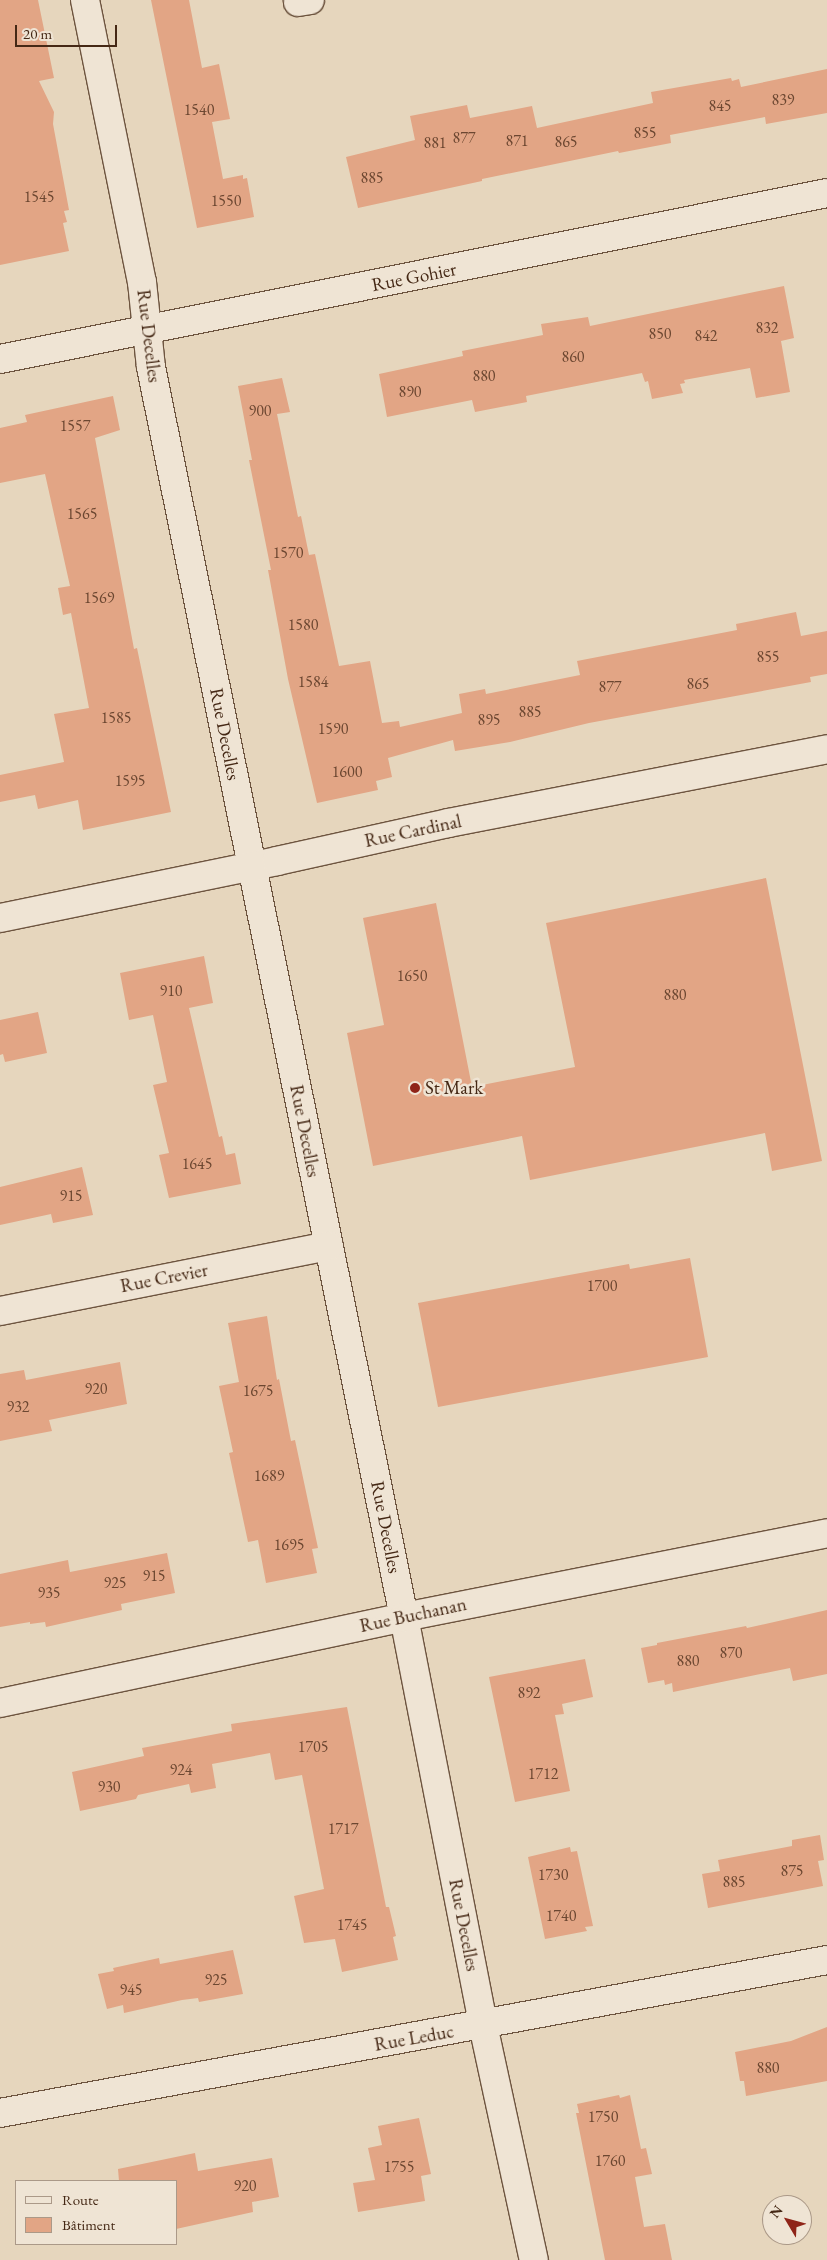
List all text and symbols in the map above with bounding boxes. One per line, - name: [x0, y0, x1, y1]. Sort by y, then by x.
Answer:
- scale bar: [18, 15, 120, 47]
- text: 20 m: [23, 24, 52, 43]
- house number: 839: [771, 90, 795, 110]
- house number: 845: [708, 96, 732, 116]
- house number: 1540: [184, 100, 214, 120]
- house number: 855: [633, 123, 657, 143]
- house number: 877: [452, 128, 476, 148]
- house number: 871: [505, 131, 529, 151]
- house number: 865: [554, 132, 578, 152]
- house number: 881: [423, 133, 447, 153]
- house number: 885: [360, 168, 384, 188]
- house number: 1545: [24, 187, 54, 207]
- house number: 1550: [211, 191, 241, 211]
- street label: Rue Gohier: [370, 258, 458, 296]
- street label: Rue Decelles: [132, 288, 166, 384]
- house number: 832: [755, 318, 779, 338]
- house number: 850: [648, 324, 672, 344]
- house number: 842: [694, 326, 718, 346]
- house number: 860: [561, 347, 585, 367]
- house number: 880: [472, 366, 496, 386]
- house number: 890: [398, 382, 422, 402]
- house number: 900: [248, 401, 272, 421]
- house number: 1557: [60, 416, 90, 436]
- house number: 1565: [67, 504, 97, 524]
- house number: 1570: [273, 543, 303, 563]
- house number: 1569: [84, 588, 114, 608]
- house number: 1580: [288, 615, 318, 635]
- house number: 855: [756, 647, 780, 667]
- house number: 1584: [298, 672, 328, 692]
- house number: 865: [686, 674, 710, 694]
- house number: 877: [598, 677, 622, 697]
- street label: Rue Decelles: [205, 686, 245, 782]
- house number: 885: [518, 702, 542, 722]
- house number: 1585: [101, 708, 131, 728]
- house number: 895: [477, 710, 501, 730]
- house number: 1590: [318, 719, 348, 739]
- house number: 1600: [332, 762, 362, 782]
- house number: 1595: [115, 771, 145, 791]
- street label: Rue Cardinal: [362, 810, 464, 852]
- house number: 1650: [397, 966, 427, 986]
- house number: 910: [159, 981, 183, 1001]
- house number: 880: [663, 985, 687, 1005]
- place label: St Mark: [425, 1077, 483, 1099]
- marker: St Mark: [409, 1082, 421, 1094]
- street label: Rue Decelles: [285, 1083, 325, 1179]
- house number: 1645: [182, 1154, 212, 1174]
- house number: 915: [59, 1186, 83, 1206]
- street label: Rue Crevier: [118, 1258, 210, 1298]
- house number: 1700: [587, 1276, 617, 1296]
- house number: 920: [84, 1379, 108, 1399]
- house number: 1675: [243, 1381, 273, 1401]
- house number: 932: [6, 1397, 30, 1417]
- house number: 1689: [254, 1466, 284, 1486]
- street label: Rue Decelles: [366, 1479, 406, 1575]
- house number: 1695: [274, 1535, 304, 1555]
- house number: 915: [142, 1566, 166, 1586]
- house number: 925: [103, 1573, 127, 1593]
- house number: 935: [37, 1583, 61, 1603]
- street label: Rue Buchanan: [357, 1593, 469, 1637]
- house number: 870: [719, 1643, 743, 1663]
- house number: 880: [676, 1651, 700, 1671]
- house number: 892: [517, 1683, 541, 1703]
- house number: 1705: [298, 1737, 328, 1757]
- house number: 924: [169, 1760, 193, 1780]
- house number: 1712: [528, 1764, 558, 1784]
- house number: 930: [97, 1777, 121, 1797]
- house number: 1717: [328, 1819, 358, 1839]
- house number: 875: [780, 1861, 804, 1881]
- house number: 1730: [538, 1865, 568, 1885]
- house number: 885: [722, 1872, 746, 1892]
- street label: Rue Decelles: [444, 1877, 484, 1973]
- house number: 1740: [546, 1906, 576, 1926]
- house number: 1745: [337, 1915, 367, 1935]
- house number: 925: [204, 1970, 228, 1990]
- house number: 945: [119, 1980, 143, 2000]
- street label: Rue Leduc: [372, 2020, 456, 2056]
- house number: 880: [756, 2058, 780, 2078]
- house number: 1750: [588, 2107, 618, 2127]
- house number: 1760: [595, 2151, 625, 2171]
- house number: 1755: [384, 2157, 414, 2177]
- house number: 920: [233, 2176, 257, 2196]
- legend: [15, 2180, 178, 2245]
- text: Route: [62, 2190, 99, 2209]
- north arrow: [762, 2195, 812, 2245]
- text: N: [765, 2202, 786, 2222]
- text: Bâtiment: [62, 2215, 115, 2234]

